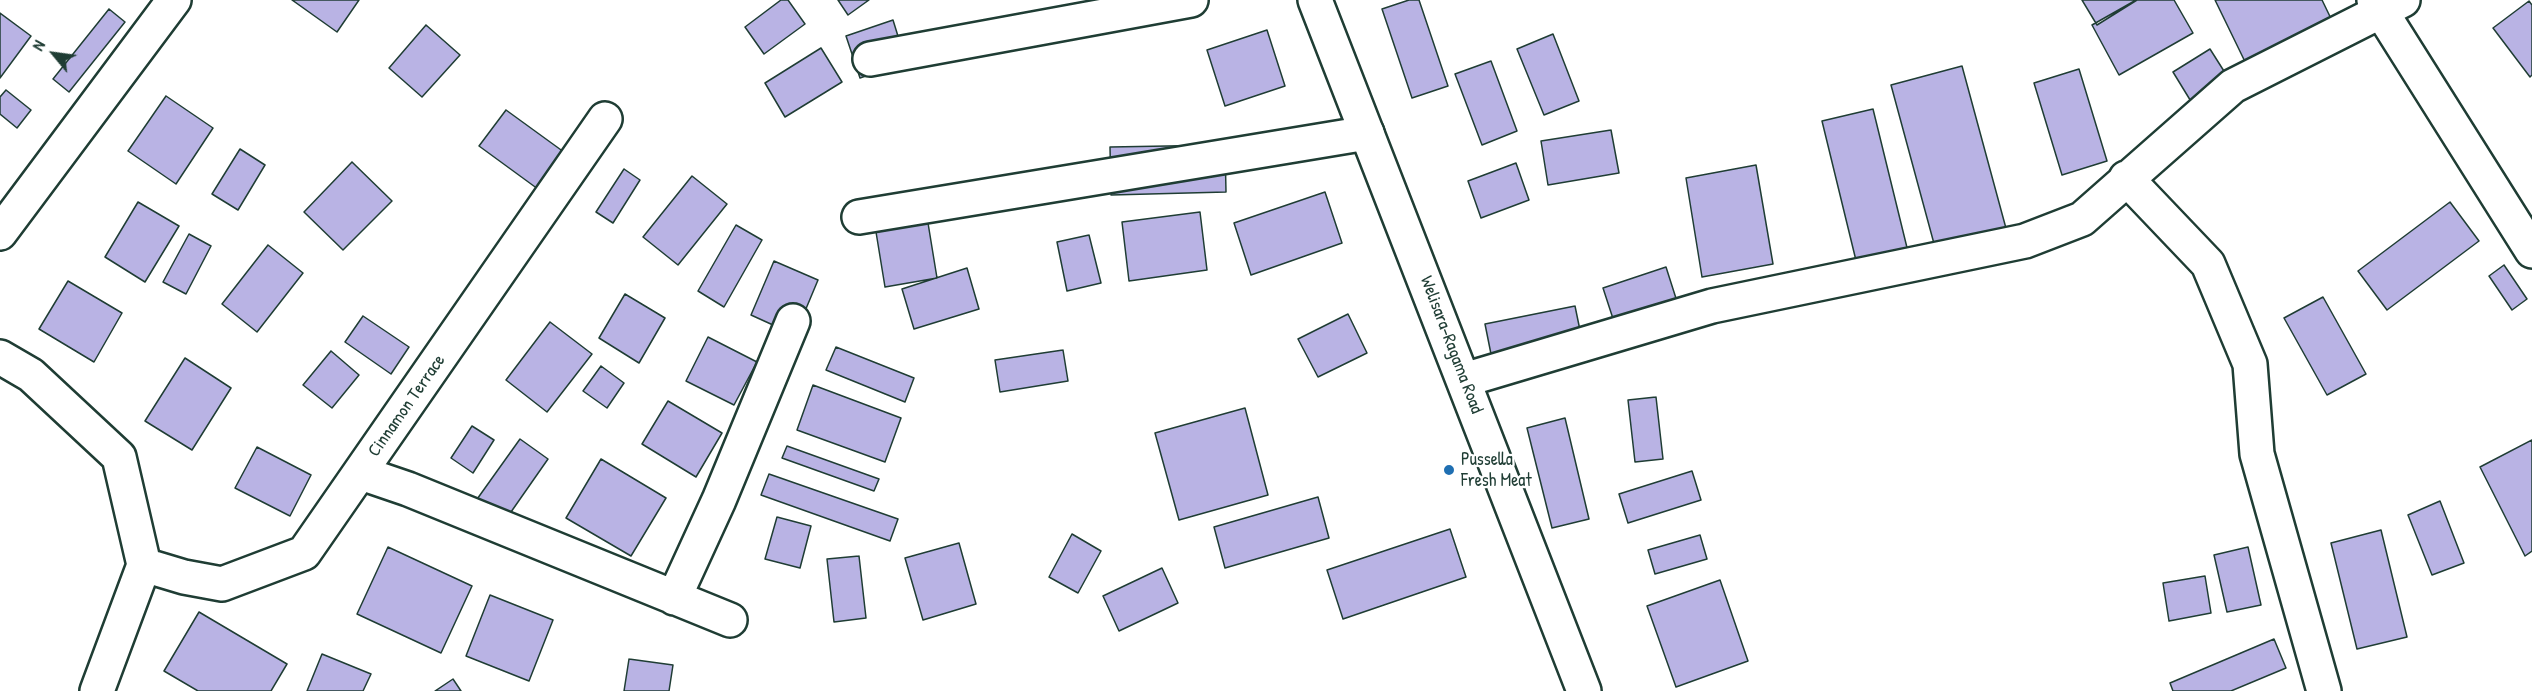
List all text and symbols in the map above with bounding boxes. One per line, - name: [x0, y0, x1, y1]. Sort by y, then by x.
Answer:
- north arrow: [24, 24, 84, 84]
- text: N: [27, 36, 50, 54]
- street label: Welisara-Ragama Road: [1415, 273, 1487, 417]
- street label: Cinnamon Terrace: [364, 351, 450, 461]
- place label: Pussella Fresh Meat: [1461, 449, 1532, 492]
- marker: Pussella Fresh Meat: [1442, 463, 1456, 477]

